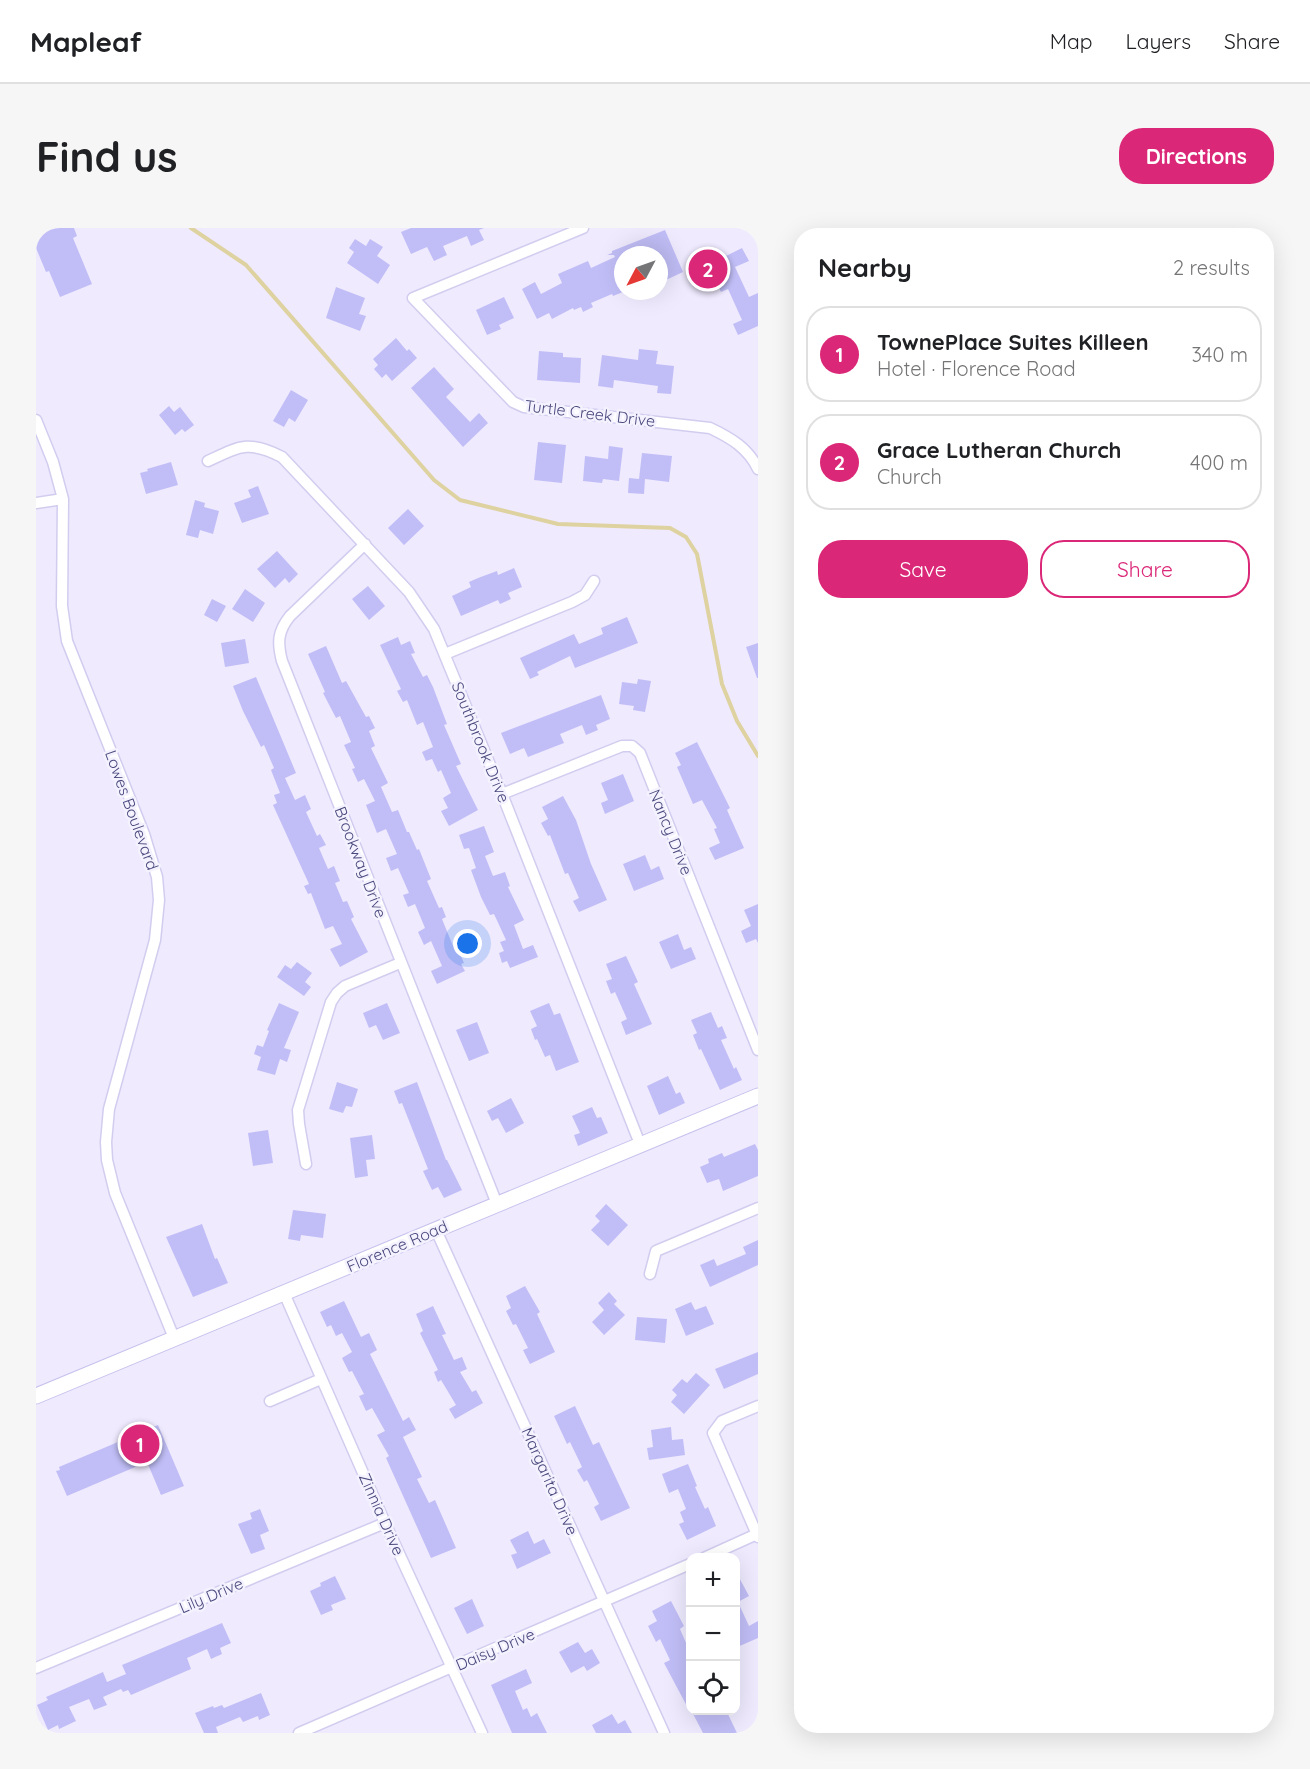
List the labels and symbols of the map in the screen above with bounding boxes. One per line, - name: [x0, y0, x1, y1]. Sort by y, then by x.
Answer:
- north arrow: [614, 246, 668, 300]
- pin: 2: [688, 246, 728, 291]
- street label: Turtle Creek Drive: [524, 395, 656, 431]
- street label: Southbrook Drive: [448, 679, 514, 805]
- street label: Lowes Boulevard: [101, 747, 163, 873]
- street label: Nancy Drive: [645, 786, 697, 878]
- street label: Brookway Drive: [331, 803, 391, 921]
- your location: [453, 929, 482, 958]
- street label: Florence Road: [344, 1216, 450, 1276]
- pin: 1: [120, 1422, 160, 1466]
- street label: Margarita Drive: [517, 1424, 583, 1538]
- street label: Zinnia Drive: [355, 1470, 409, 1558]
- street label: Lily Drive: [176, 1573, 246, 1617]
- street label: Daisy Drive: [452, 1623, 538, 1675]

